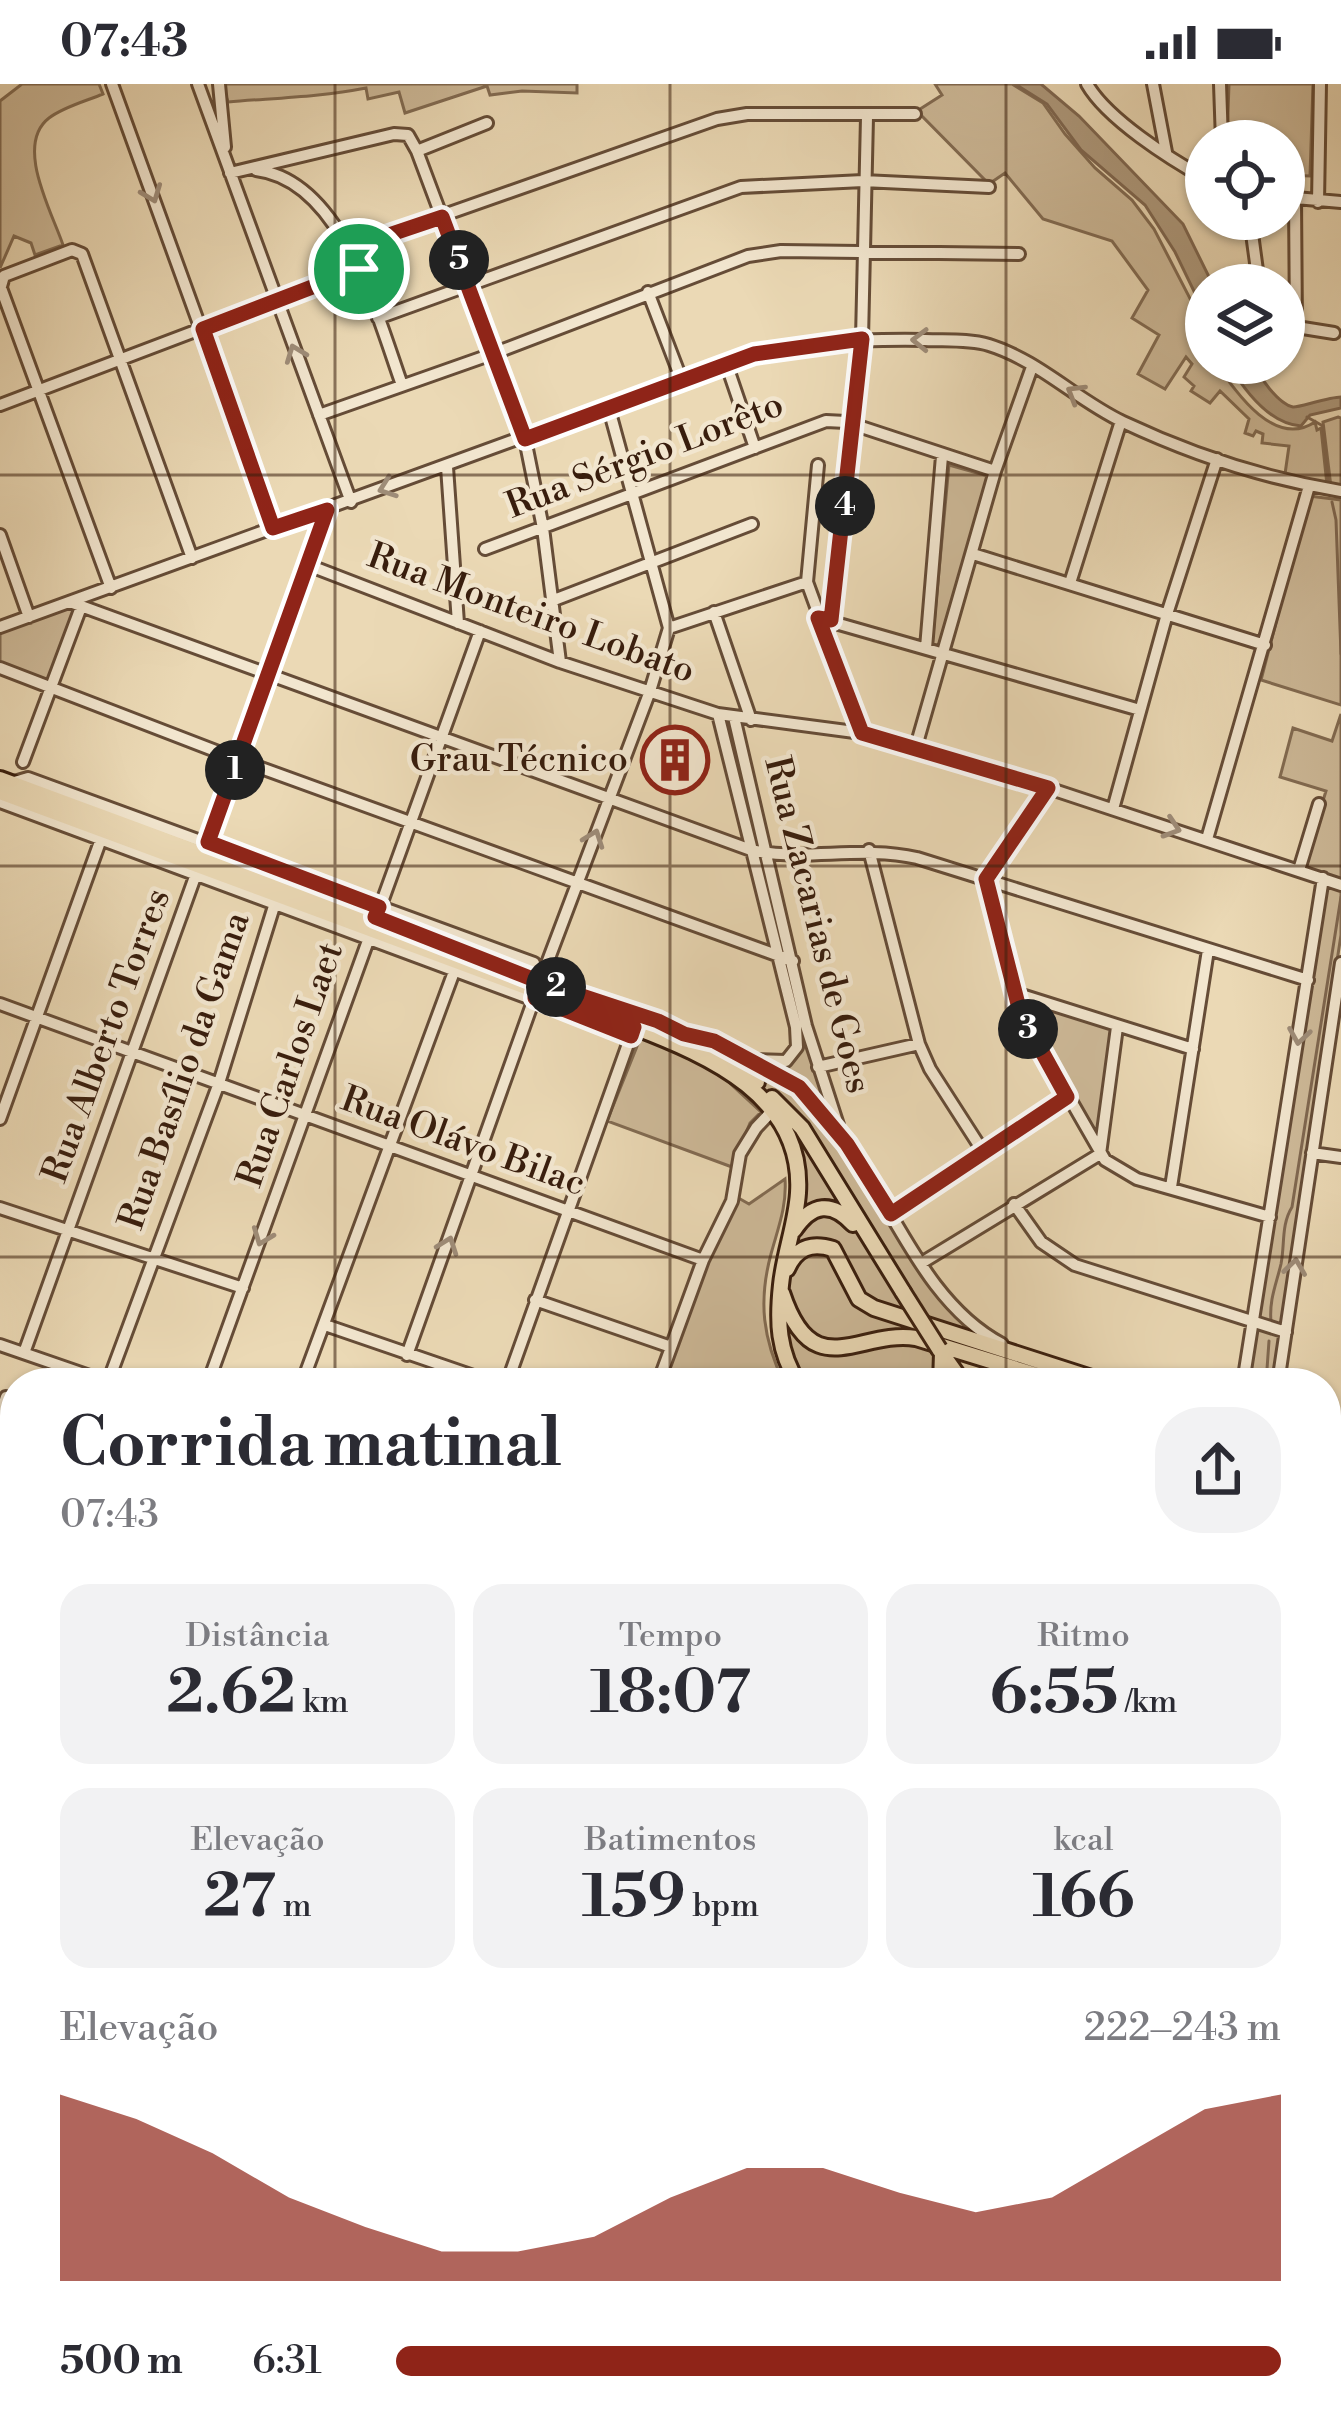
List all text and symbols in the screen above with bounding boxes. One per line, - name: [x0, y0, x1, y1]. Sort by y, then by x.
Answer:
- text: 07:43: [60, 14, 188, 71]
- map controls: [1185, 120, 1305, 384]
- button: locate: [1185, 120, 1305, 240]
- one-way arrow: [138, 182, 162, 203]
- pin: [308, 218, 410, 320]
- pin: 5: [429, 230, 489, 290]
- icon: arrive: [326, 236, 392, 302]
- text: 5: [449, 239, 469, 280]
- button: layers: [1185, 264, 1305, 384]
- one-way arrow: [910, 328, 929, 354]
- one-way arrow: [285, 343, 310, 364]
- street label: Rua Sérgio Lorêto: [500, 382, 790, 530]
- one-way arrow: [1066, 385, 1088, 407]
- one-way arrow: [378, 474, 399, 498]
- pin: 4: [815, 476, 875, 536]
- text: 4: [834, 485, 856, 526]
- street label: Rua Monteiro Lobato: [361, 534, 701, 694]
- building icon: Grau Técnico: [640, 725, 710, 795]
- place label: Grau Técnico: [410, 738, 628, 783]
- pin: 1: [205, 740, 265, 800]
- text: 1: [227, 749, 243, 790]
- street label: Rua Zacarias de Goes: [753, 752, 881, 1098]
- one-way arrow: [1161, 813, 1182, 838]
- one-way arrow: [580, 829, 604, 850]
- street label: Rua Alberto Torres: [33, 883, 181, 1189]
- street label: Rua Basílio da Gama: [110, 906, 261, 1236]
- street label: Rua Carlos Laet: [228, 936, 354, 1193]
- pin: 2: [526, 957, 586, 1017]
- text: 2: [546, 966, 566, 1007]
- pin: 3: [998, 999, 1058, 1059]
- text: 3: [1018, 1008, 1038, 1049]
- one-way arrow: [1288, 1025, 1313, 1045]
- street label: Rua Olávo Bilac: [335, 1077, 591, 1207]
- one-way arrow: [252, 1226, 277, 1247]
- one-way arrow: [433, 1236, 458, 1257]
- one-way arrow: [1281, 1258, 1307, 1277]
- text: Corrida matinal: [60, 1404, 562, 1487]
- button: share: [1155, 1407, 1281, 1533]
- text: 07:43: [60, 1491, 159, 1540]
- text: Distância: [185, 1616, 330, 1657]
- text: Tempo: [619, 1616, 722, 1657]
- text: Ritmo: [1037, 1616, 1130, 1657]
- text: 2.62: [166, 1657, 296, 1732]
- text: 18:07: [590, 1657, 751, 1732]
- text: 6:55: [990, 1657, 1118, 1732]
- text: km: [296, 1682, 349, 1723]
- text: /km: [1118, 1682, 1177, 1723]
- text: Elevação: [190, 1820, 325, 1861]
- text: Batimentos: [585, 1820, 757, 1861]
- text: kcal: [1054, 1820, 1113, 1861]
- text: 27: [203, 1861, 276, 1936]
- text: 159: [582, 1861, 686, 1936]
- text: 166: [1032, 1861, 1135, 1936]
- text: m: [276, 1886, 312, 1927]
- text: bpm: [686, 1886, 759, 1927]
- text: Elevação: [60, 2004, 218, 2053]
- text: 222–243 m: [1084, 2004, 1281, 2053]
- text: 500 m: [60, 2337, 183, 2386]
- text: 6:31: [252, 2337, 322, 2386]

